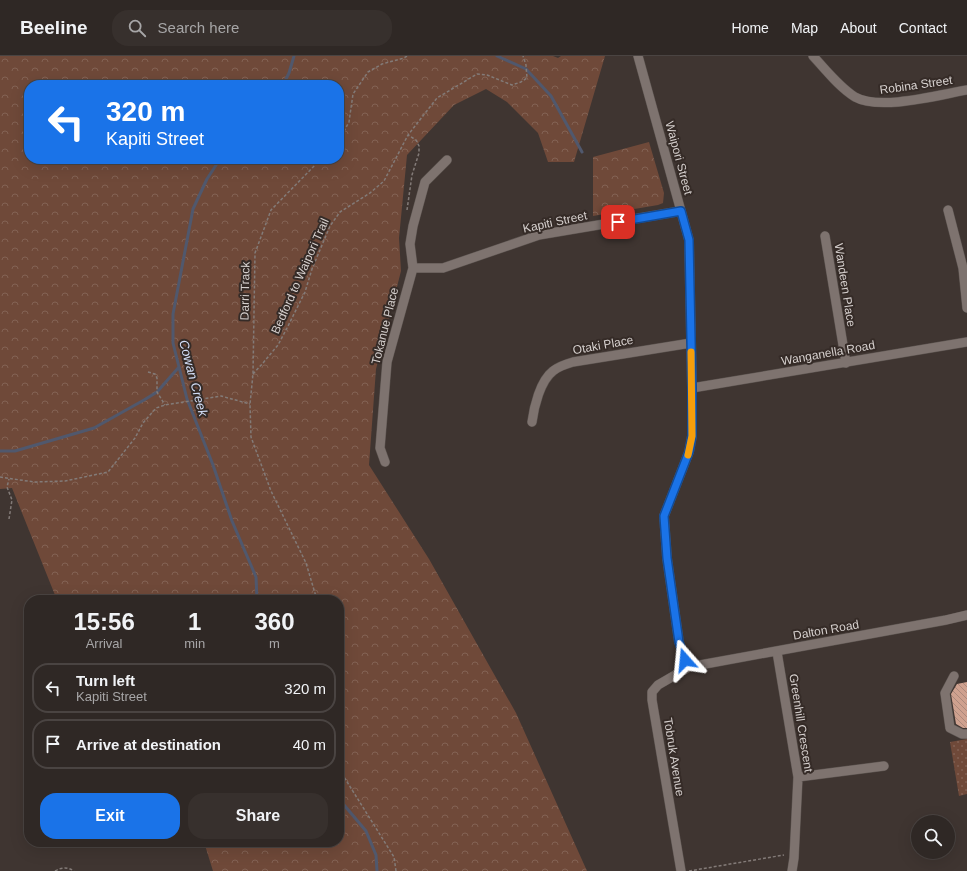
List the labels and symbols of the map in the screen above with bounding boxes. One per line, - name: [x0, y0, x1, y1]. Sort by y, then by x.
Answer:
- street label: Robina Street: [879, 73, 954, 97]
- street label: Waipori Street: [662, 120, 696, 197]
- pin: [601, 205, 635, 239]
- street label: Kapiti Street: [522, 208, 589, 236]
- street label: Bedford to Waipori Trail: [268, 216, 332, 336]
- street label: Wandeen Place: [831, 242, 859, 328]
- street label: Darri Track: [237, 261, 253, 320]
- street label: Tokanue Place: [369, 286, 401, 366]
- street label: Otaki Place: [572, 333, 635, 357]
- water label: Cowan Creek: [176, 338, 211, 420]
- street label: Wanganella Road: [780, 338, 876, 368]
- street label: Dalton Road: [792, 617, 860, 643]
- position arrow: [664, 639, 706, 681]
- street label: Greenhill Crescent: [786, 673, 816, 774]
- street label: Tobruk Avenue: [661, 717, 687, 798]

